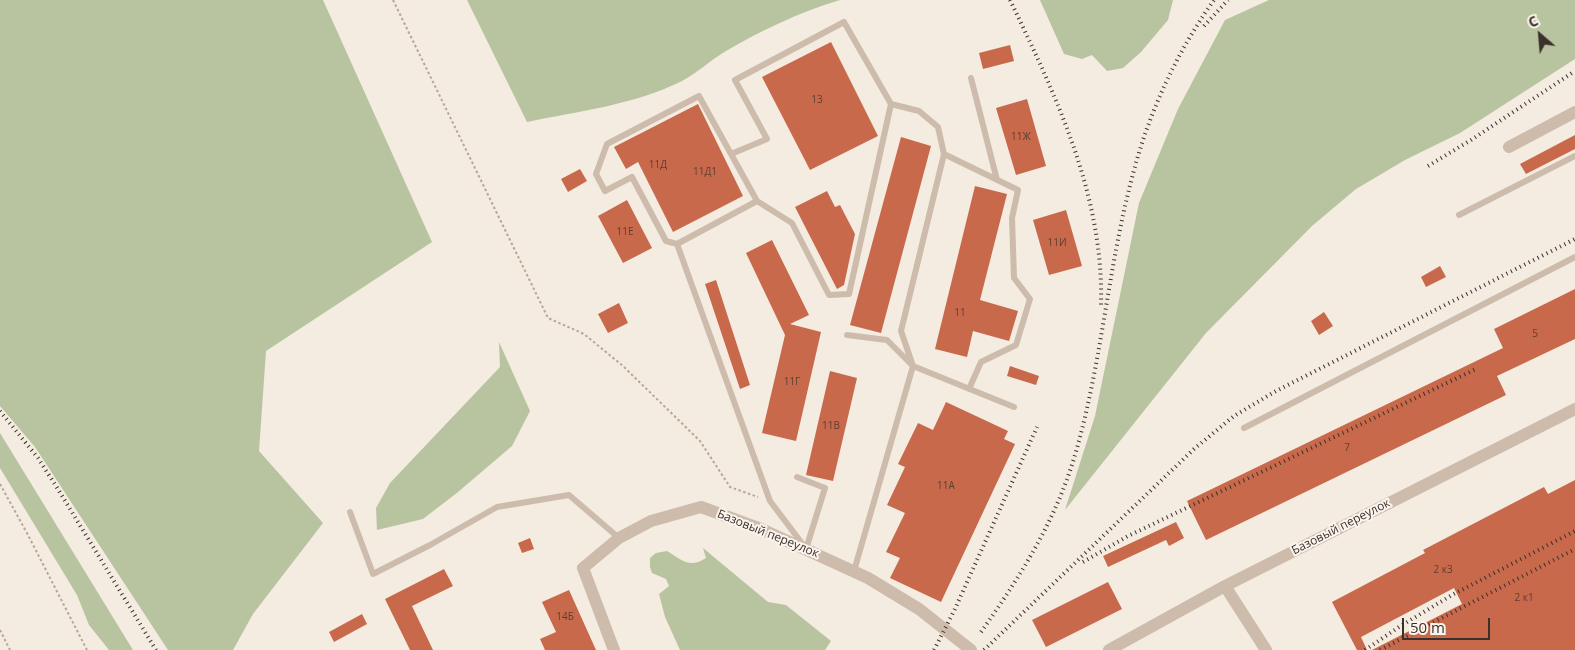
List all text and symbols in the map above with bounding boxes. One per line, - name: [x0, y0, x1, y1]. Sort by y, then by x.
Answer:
- north arrow: [1515, 10, 1565, 60]
- text: С: [1525, 11, 1541, 32]
- house number: 13: [811, 94, 823, 106]
- house number: 11Ж: [1011, 131, 1031, 143]
- house number: 11Д: [649, 159, 667, 171]
- house number: 11Д1: [693, 166, 717, 178]
- house number: 11Е: [617, 226, 633, 238]
- house number: 11И: [1047, 237, 1067, 249]
- house number: 11: [954, 307, 966, 319]
- house number: 5: [1532, 328, 1538, 340]
- house number: 11Г: [784, 376, 800, 388]
- house number: 11В: [822, 420, 840, 432]
- house number: 7: [1344, 442, 1350, 454]
- house number: 11А: [937, 480, 955, 492]
- street label: Базовый переулок: [1289, 496, 1393, 558]
- street label: Базовый переулок: [715, 507, 821, 561]
- house number: 2 к3: [1433, 564, 1453, 576]
- house number: 2 к1: [1514, 592, 1534, 604]
- scale bar: [1405, 608, 1492, 640]
- house number: 14Б: [556, 611, 574, 623]
- text: 50 m: [1410, 617, 1445, 637]

